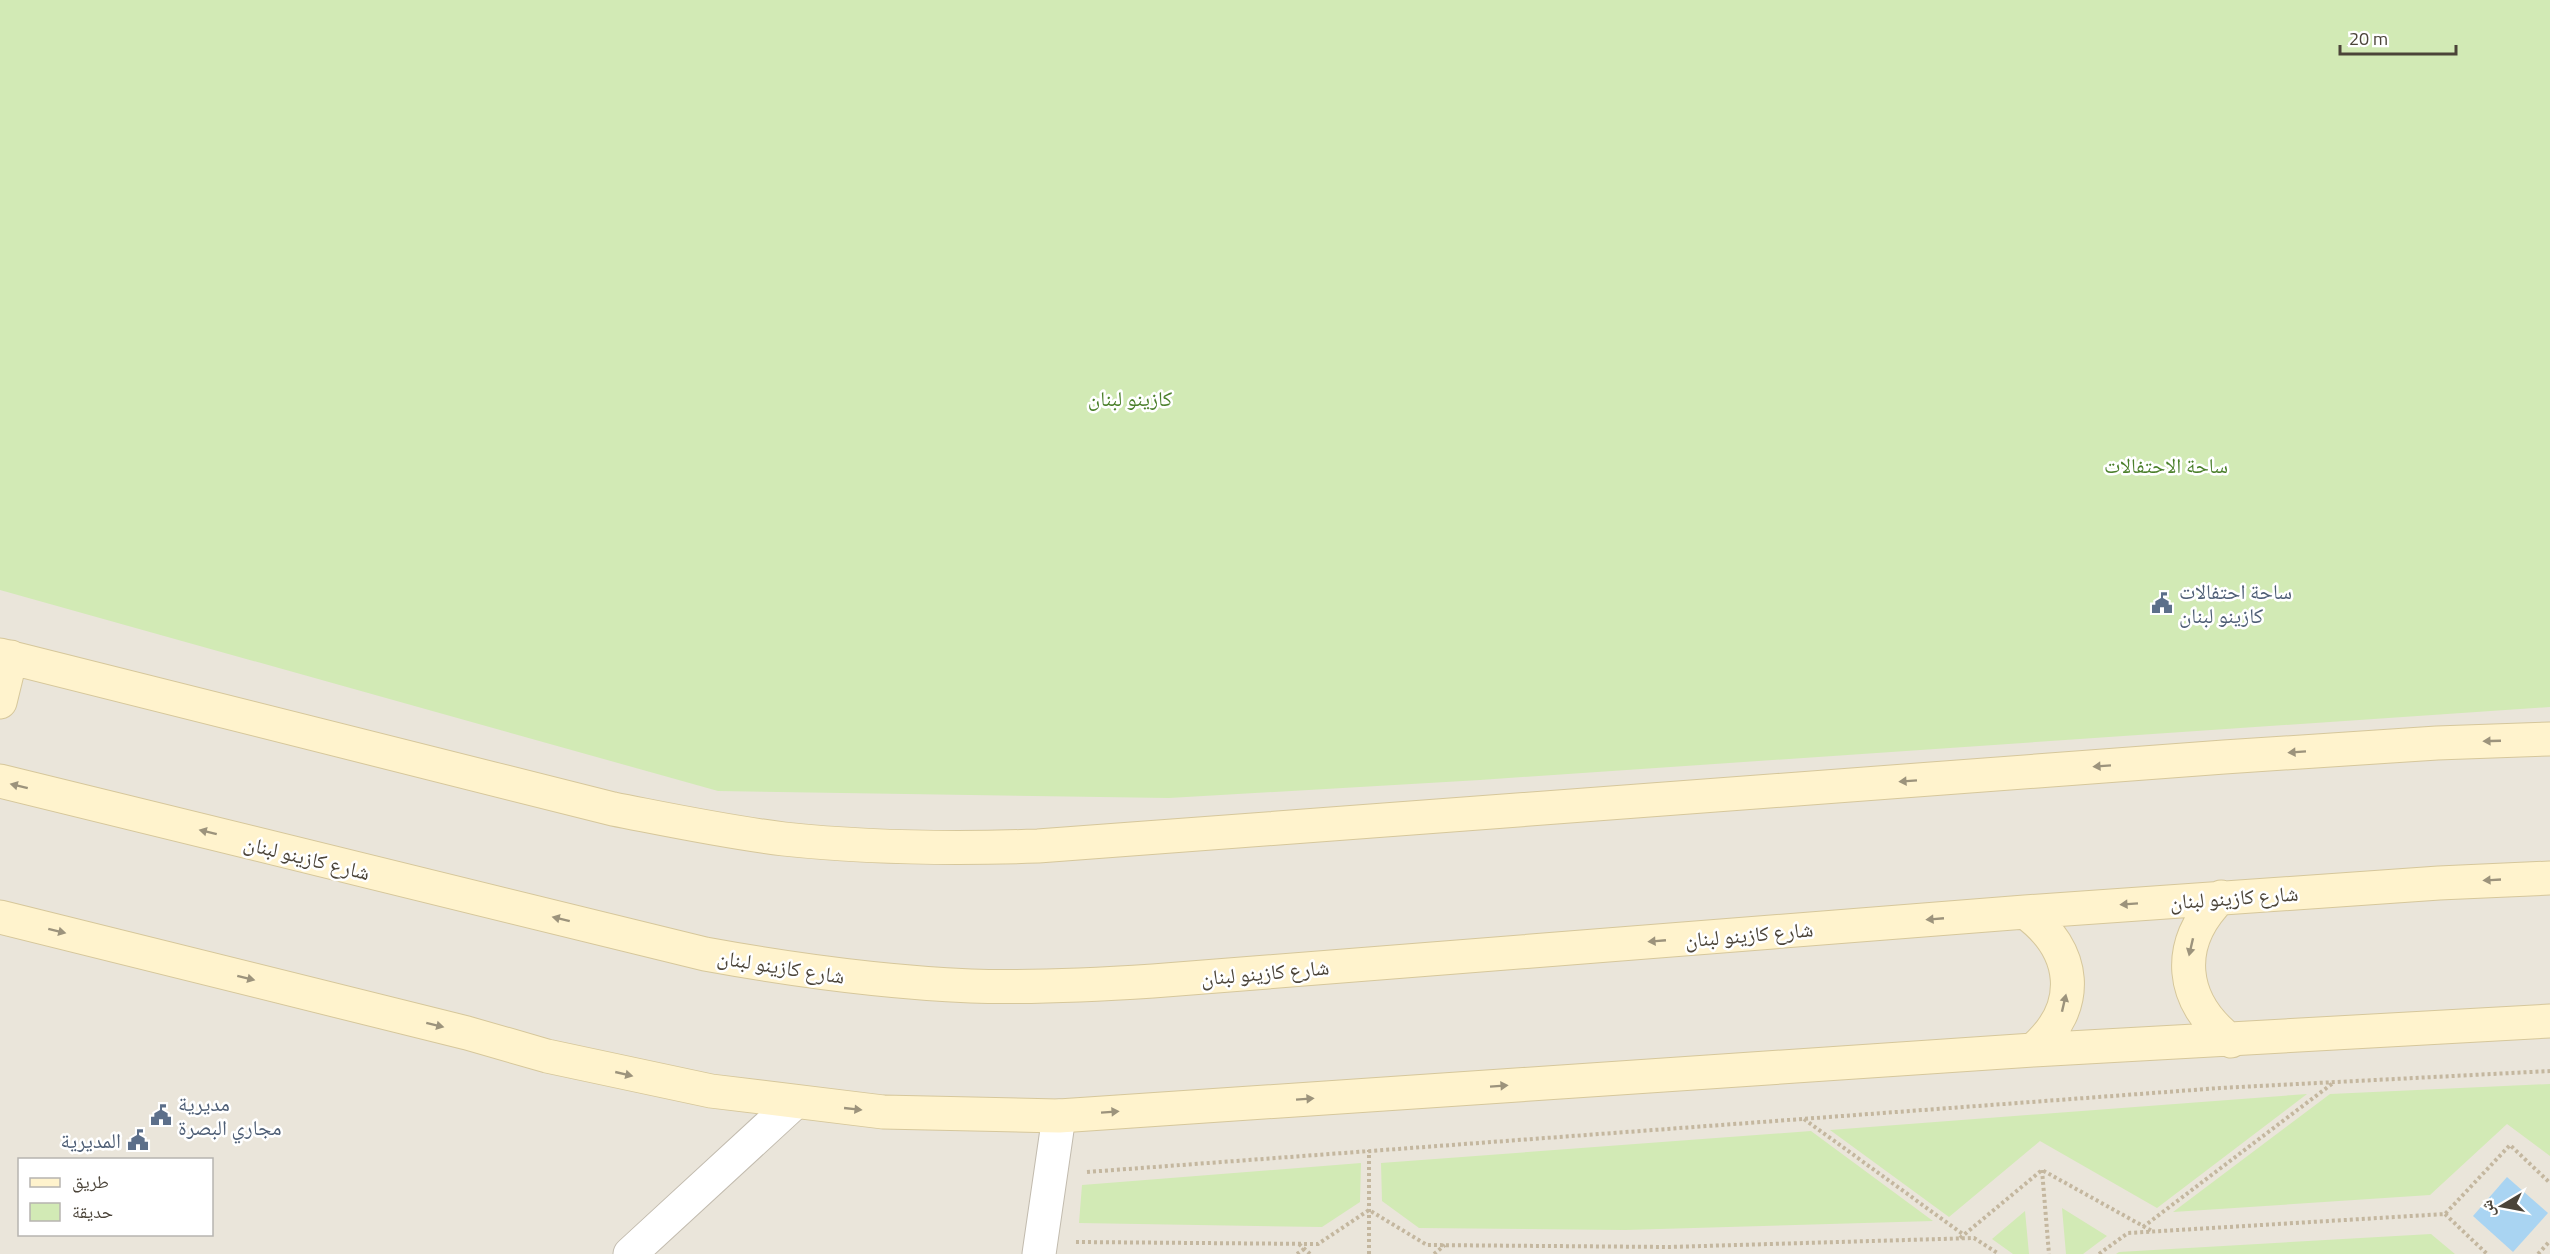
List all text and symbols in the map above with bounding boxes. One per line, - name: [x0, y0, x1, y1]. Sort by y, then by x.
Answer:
- scale bar: [2340, 18, 2456, 56]
- text: 20 m: [2349, 25, 2388, 52]
- park label: كازينو لبنان: [1088, 382, 1172, 414]
- park label: ساحة الاحتفالات: [2104, 449, 2228, 481]
- place label: ساحة احتفالات كازينو لبنان: [2179, 575, 2292, 631]
- public building icon: ساحة احتفالات كازينو لبنان: [2150, 591, 2174, 615]
- one-way arrow: [2482, 736, 2501, 746]
- one-way arrow: [2287, 747, 2306, 757]
- one-way arrow: [2093, 761, 2112, 771]
- one-way arrow: [1898, 776, 1917, 785]
- one-way arrow: [10, 780, 28, 790]
- street label: شارع كازينو لبنان: [241, 826, 373, 888]
- one-way arrow: [199, 827, 217, 837]
- one-way arrow: [2482, 876, 2501, 885]
- street label: شارع كازينو لبنان: [2169, 877, 2299, 917]
- one-way arrow: [2120, 899, 2139, 909]
- street label: شارع كازينو لبنان: [1683, 912, 1815, 956]
- one-way arrow: [552, 914, 570, 924]
- one-way arrow: [1925, 914, 1944, 924]
- one-way arrow: [48, 926, 66, 936]
- one-way arrow: [1647, 936, 1666, 946]
- one-way arrow: [2186, 937, 2196, 956]
- street label: شارع كازينو لبنان: [715, 940, 847, 992]
- street label: شارع كازينو لبنان: [1199, 950, 1331, 994]
- one-way arrow: [237, 973, 255, 983]
- one-way arrow: [2060, 994, 2070, 1012]
- one-way arrow: [426, 1020, 445, 1030]
- one-way arrow: [615, 1070, 634, 1079]
- one-way arrow: [1490, 1082, 1509, 1091]
- place label: مديرية مجاري البصرة: [178, 1087, 282, 1144]
- one-way arrow: [1295, 1095, 1314, 1104]
- public building icon: مديرية مجاري البصرة: [149, 1103, 173, 1127]
- one-way arrow: [843, 1104, 862, 1114]
- one-way arrow: [1101, 1108, 1120, 1117]
- place label: المديرية: [61, 1124, 121, 1156]
- public building icon: المديرية: [126, 1128, 150, 1152]
- legend: [18, 1158, 213, 1236]
- text: طريق: [72, 1168, 109, 1195]
- north arrow: [2472, 1176, 2532, 1236]
- text: حديقة: [72, 1198, 113, 1225]
- text: ش: [2474, 1198, 2501, 1219]

